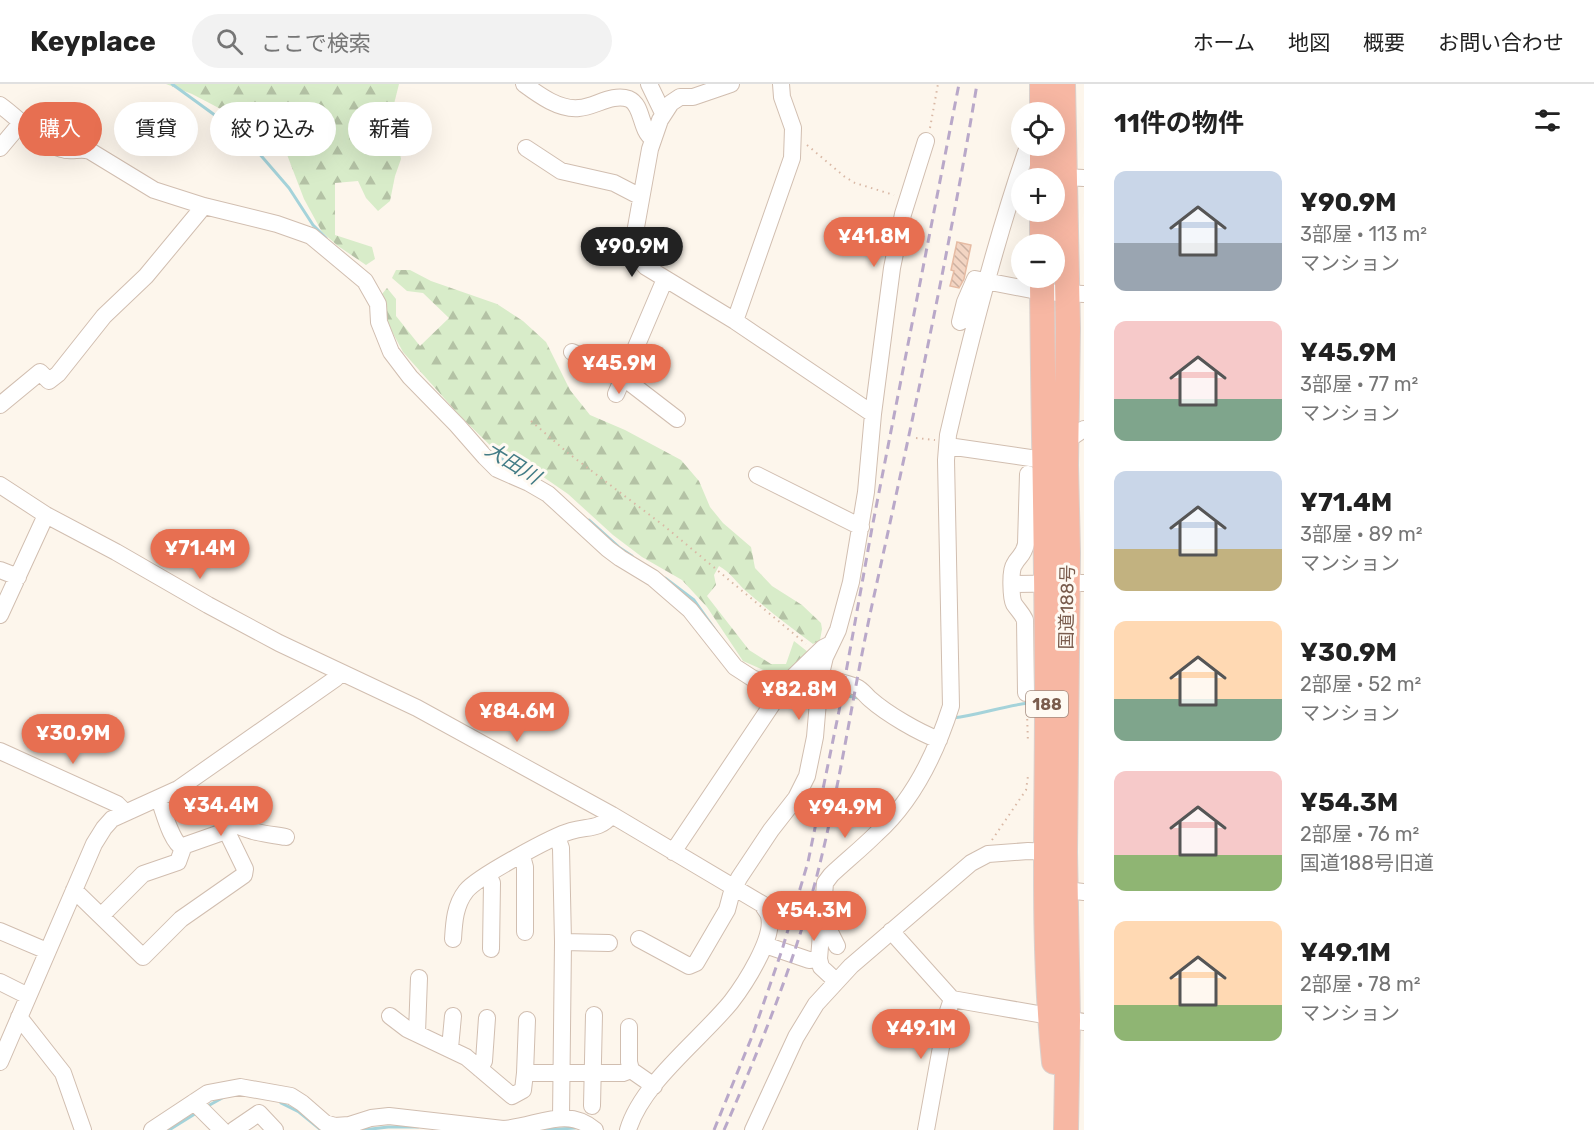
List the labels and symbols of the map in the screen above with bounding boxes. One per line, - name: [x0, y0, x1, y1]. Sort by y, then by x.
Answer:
- pin: ¥41.8M: [825, 217, 923, 268]
- pin: ¥90.9M: [583, 227, 681, 278]
- pin: ¥45.9M: [570, 344, 668, 395]
- water label: 大田川: [481, 437, 546, 490]
- pin: ¥71.4M: [151, 529, 249, 580]
- street label: 国道188号: [1055, 565, 1079, 649]
- pin: ¥82.8M: [750, 670, 848, 721]
- road number: 188: [1026, 691, 1068, 717]
- pin: ¥84.6M: [468, 692, 566, 743]
- pin: ¥30.9M: [24, 714, 122, 765]
- pin: ¥34.4M: [172, 786, 270, 837]
- pin: ¥94.9M: [796, 788, 894, 839]
- pin: ¥54.3M: [765, 891, 863, 942]
- pin: ¥49.1M: [872, 1009, 970, 1060]

